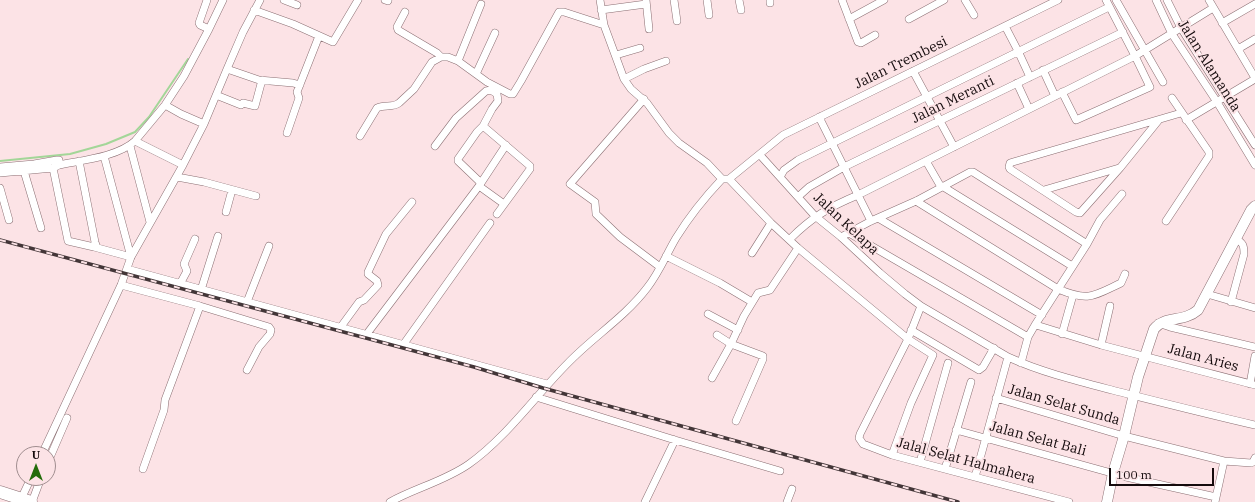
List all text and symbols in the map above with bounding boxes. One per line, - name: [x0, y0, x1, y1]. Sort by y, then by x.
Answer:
- street label: Jalan Alamanda: [1174, 17, 1244, 115]
- street label: Jalan Trembesi: [852, 33, 950, 93]
- street label: Jalan Meranti: [909, 73, 997, 127]
- street label: Jalan Kelapa: [810, 189, 882, 259]
- street label: Jalan Aries: [1166, 340, 1240, 376]
- street label: Jalan Selat Sunda: [1006, 381, 1122, 429]
- street label: Jalan Selat Bali: [988, 418, 1088, 460]
- street label: Jalal Selat Halmahera: [895, 434, 1037, 488]
- north arrow: [16, 446, 56, 486]
- text: U: [32, 448, 40, 462]
- scale bar: [1111, 460, 1216, 486]
- text: 100 m: [1116, 467, 1152, 482]

